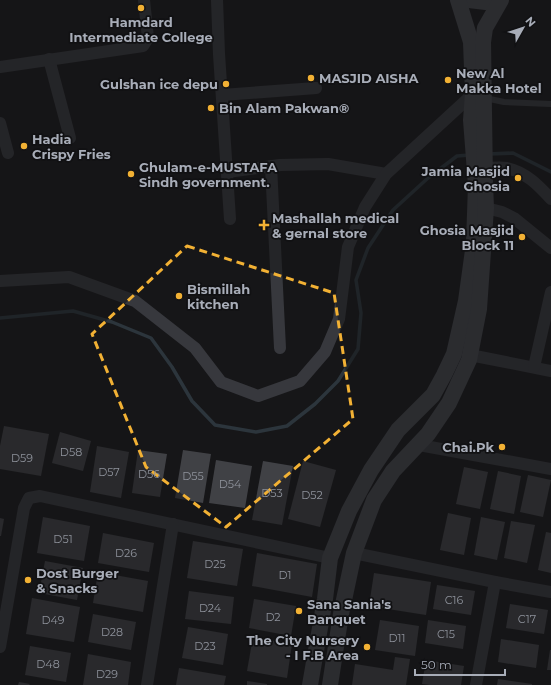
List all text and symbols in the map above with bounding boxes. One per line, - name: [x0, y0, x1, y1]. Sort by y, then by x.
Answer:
- marker: Hamdard Intermediate College: [136, 3, 146, 13]
- north arrow: [503, 8, 543, 48]
- place label: Hamdard Intermediate College: [69, 14, 213, 45]
- text: N: [523, 14, 539, 30]
- place label: New Al Makka Hotel: [456, 65, 542, 96]
- place label: MASJID AISHA: [319, 70, 419, 86]
- marker: MASJID AISHA: [306, 73, 316, 83]
- marker: New Al Makka Hotel: [443, 75, 453, 85]
- place label: Gulshan ice depu: [100, 76, 218, 92]
- marker: Gulshan ice depu: [221, 79, 231, 89]
- place label: Bin Alam Pakwan®: [219, 100, 349, 116]
- marker: Bin Alam Pakwan®: [206, 103, 216, 113]
- place label: Hadia Crispy Fries: [32, 131, 111, 162]
- marker: Hadia Crispy Fries: [19, 141, 29, 151]
- place label: Ghulam-e-MUSTAFA Sindh government.: [139, 159, 278, 190]
- place label: Jamia Masjid Ghosia: [420, 163, 510, 194]
- marker: Ghulam-e-MUSTAFA Sindh government.: [126, 169, 136, 179]
- marker: Jamia Masjid Ghosia: [513, 173, 523, 183]
- place label: Mashallah medical & gernal store: [272, 210, 399, 241]
- marker: Mashallah medical & gernal store: [259, 220, 269, 230]
- place label: Ghosia Masjid Block 11: [420, 222, 514, 253]
- marker: Ghosia Masjid Block 11: [517, 232, 527, 242]
- place label: Bismillah kitchen: [187, 281, 250, 312]
- marker: Bismillah kitchen: [174, 291, 184, 301]
- place label: Chai.Pk: [442, 439, 494, 455]
- marker: Chai.Pk: [497, 442, 507, 452]
- house number: D58: [60, 445, 82, 459]
- house number: D59: [11, 451, 33, 465]
- house number: D57: [98, 465, 120, 479]
- house number: D56: [138, 467, 160, 481]
- house number: D55: [182, 469, 204, 483]
- house number: D54: [219, 477, 242, 491]
- house number: D53: [261, 486, 283, 500]
- house number: D52: [301, 488, 323, 502]
- house number: D51: [53, 532, 73, 546]
- house number: D26: [115, 546, 137, 560]
- house number: D25: [204, 557, 226, 571]
- place label: Dost Burger & Snacks: [36, 565, 119, 596]
- house number: D1: [279, 568, 291, 582]
- marker: Dost Burger & Snacks: [23, 575, 33, 585]
- house number: C16: [445, 593, 464, 607]
- place label: Sana Sania's Banquet: [307, 596, 391, 627]
- house number: D24: [199, 601, 222, 615]
- marker: Sana Sania's Banquet: [294, 606, 304, 616]
- house number: D2: [265, 610, 281, 624]
- house number: C17: [518, 612, 536, 626]
- house number: D49: [42, 613, 65, 627]
- house number: D28: [101, 625, 123, 639]
- house number: C15: [437, 627, 455, 641]
- house number: D11: [389, 631, 405, 645]
- place label: The City Nursery - I F.B Area: [246, 632, 359, 663]
- house number: D23: [194, 639, 216, 653]
- marker: The City Nursery - I F.B Area: [362, 642, 372, 652]
- scale bar: [415, 651, 505, 677]
- house number: D48: [36, 657, 60, 671]
- text: 50 m: [421, 657, 452, 672]
- house number: D29: [96, 667, 118, 681]

